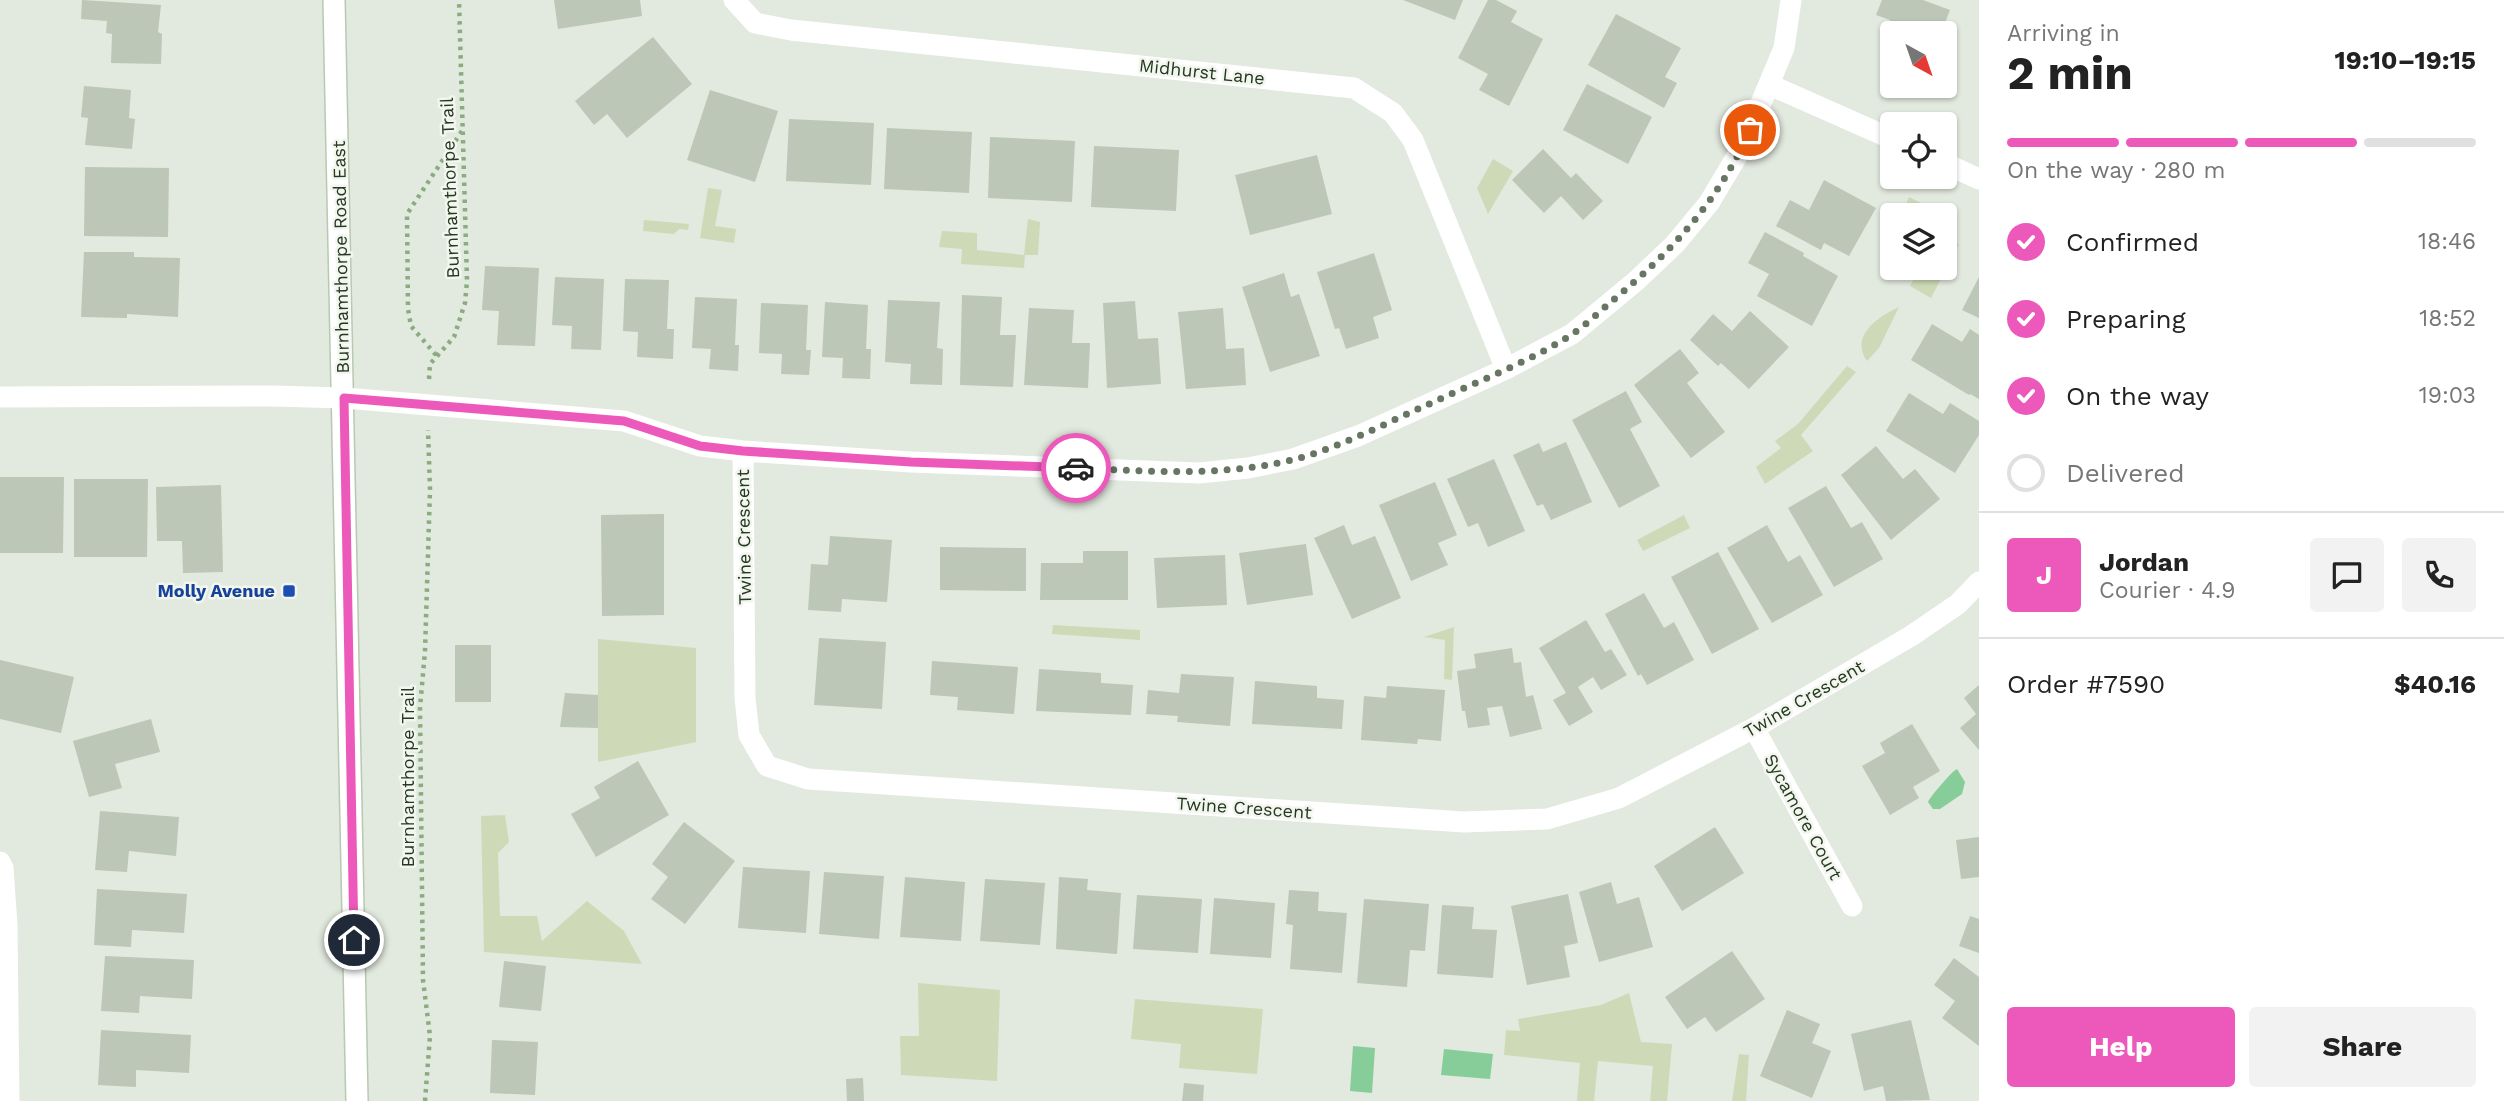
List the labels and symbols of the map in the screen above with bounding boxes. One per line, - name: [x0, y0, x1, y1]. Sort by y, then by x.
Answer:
- north arrow: [1880, 21, 1956, 98]
- street label: Midhurst Lane: [1138, 54, 1266, 89]
- street label: Burnhamthorpe Trail: [436, 97, 463, 279]
- pin: [1720, 100, 1780, 160]
- street label: Burnhamthorpe Road East: [328, 140, 353, 374]
- courier: [1041, 433, 1111, 503]
- street label: Twine Crescent: [732, 469, 755, 605]
- place label: Molly Avenue: [158, 580, 275, 601]
- marker: Molly Avenue: [281, 583, 297, 599]
- street label: Twine Crescent: [1740, 655, 1868, 742]
- street label: Burnhamthorpe Trail: [397, 686, 418, 868]
- street label: Sycamore Court: [1760, 750, 1847, 884]
- street label: Twine Crescent: [1176, 792, 1313, 823]
- pin: [324, 910, 384, 970]

